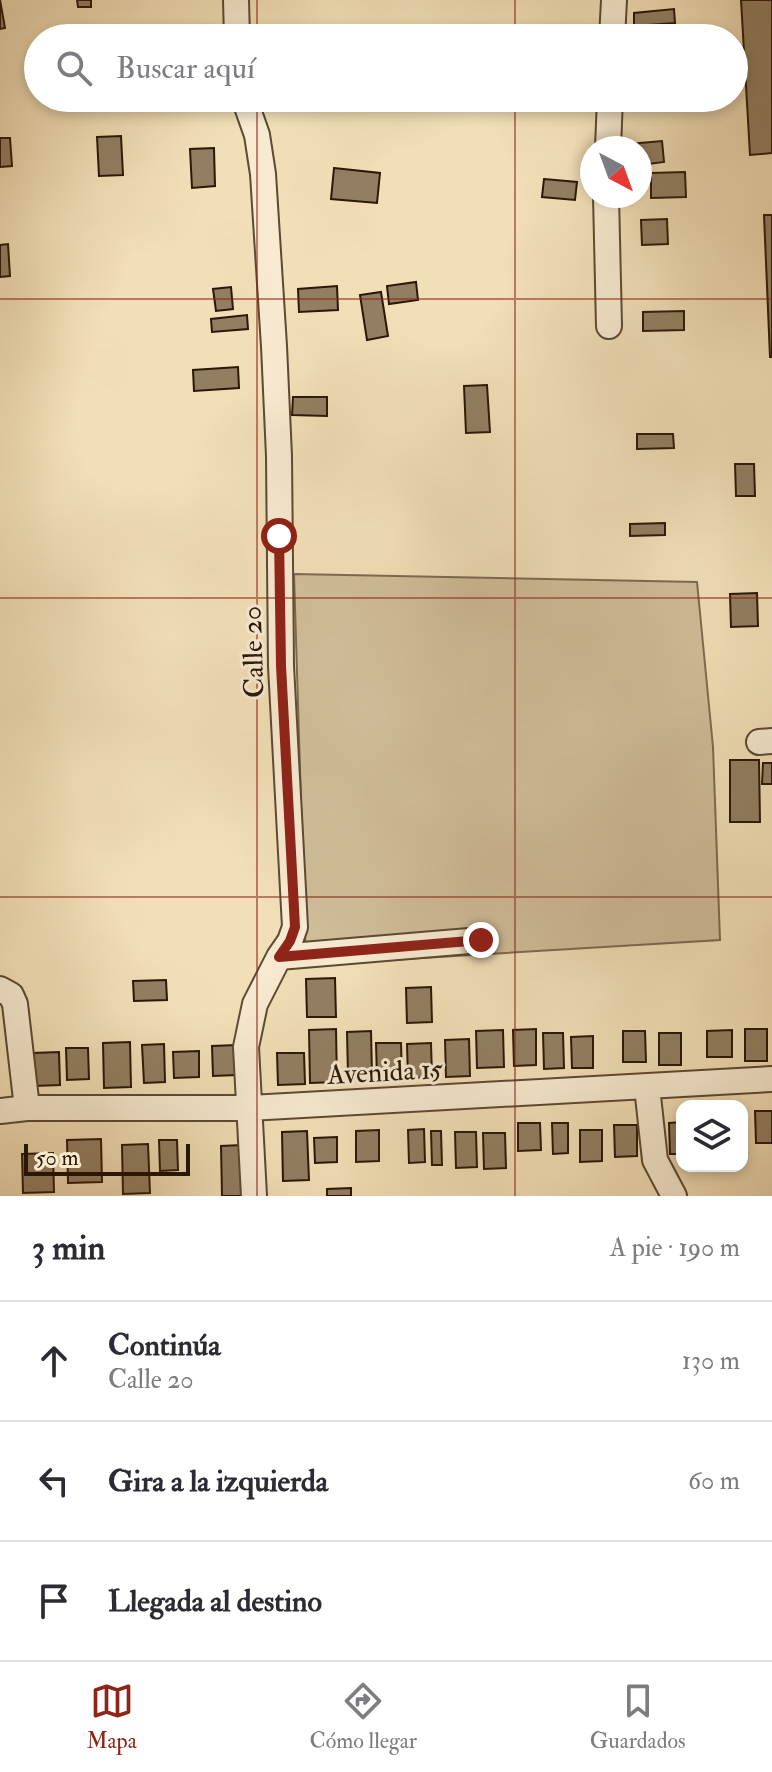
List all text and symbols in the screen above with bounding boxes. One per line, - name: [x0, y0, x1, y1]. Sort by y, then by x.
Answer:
- search box: [24, 24, 748, 112]
- icon: search: [52, 46, 96, 90]
- text: Buscar aquí: [116, 50, 255, 87]
- north arrow: [580, 136, 652, 208]
- route start: [261, 518, 297, 554]
- street label: Calle 20: [234, 605, 273, 699]
- route end: [463, 922, 499, 958]
- street label: Avenida 15: [325, 1052, 444, 1093]
- map controls: [676, 1100, 748, 1172]
- button: layers: [676, 1100, 748, 1172]
- scale bar: [24, 1140, 190, 1176]
- text: 50 m: [36, 1144, 78, 1172]
- text: 3 min: [32, 1227, 105, 1270]
- text: A pie · 190 m: [610, 1232, 740, 1264]
- text: Continúa: [108, 1327, 221, 1364]
- icon: ahead: [32, 1339, 76, 1383]
- text: 130 m: [682, 1345, 740, 1377]
- text: Calle 20: [108, 1364, 194, 1396]
- icon: left: [32, 1459, 76, 1503]
- text: Gira a la izquierda: [108, 1463, 328, 1500]
- text: 60 m: [688, 1465, 740, 1497]
- icon: arrive: [32, 1579, 76, 1623]
- text: Llegada al destino: [108, 1583, 322, 1620]
- tab: Mapa: [86, 1679, 137, 1755]
- tab: Cómo llegar: [310, 1679, 417, 1755]
- tab: Guardados: [590, 1679, 686, 1755]

